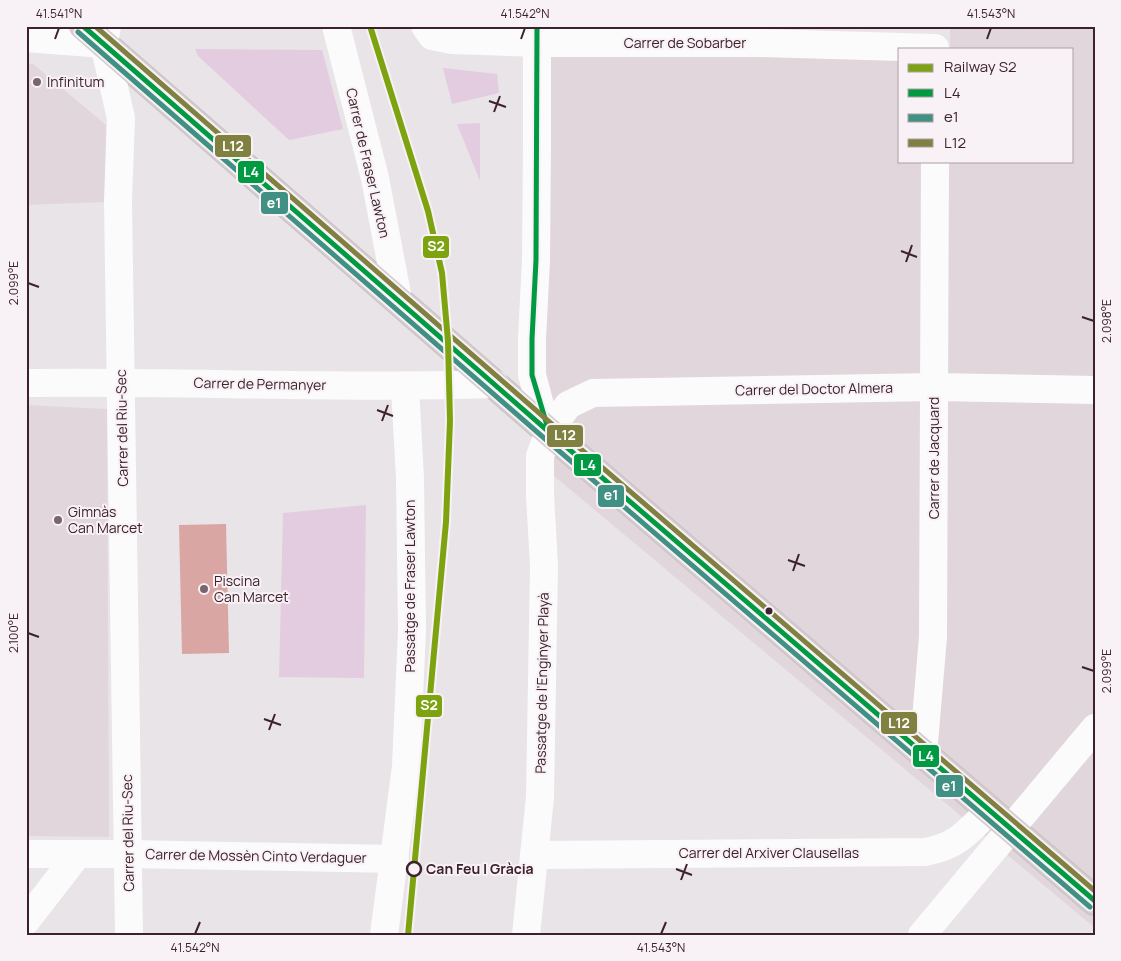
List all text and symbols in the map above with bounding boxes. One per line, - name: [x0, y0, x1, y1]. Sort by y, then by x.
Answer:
- text: 41.541°N: [36, 5, 82, 22]
- text: 41.542°N: [501, 5, 549, 22]
- text: 41.543°N: [967, 5, 1015, 22]
- street label: Carrer de Sobarber: [624, 33, 746, 52]
- legend: [898, 48, 1074, 162]
- text: Railway S2: [944, 56, 1016, 77]
- place label: Infinitum: [47, 72, 105, 91]
- marker: Infinitum: [31, 76, 43, 88]
- text: L4: [944, 82, 961, 103]
- street label: Carrer de Fraser Lawton: [342, 86, 395, 240]
- text: e1: [944, 106, 959, 127]
- text: L12: [944, 132, 966, 153]
- line badge: L12: [214, 134, 252, 158]
- text: L12: [222, 136, 244, 155]
- line badge: L4: [237, 160, 265, 184]
- text: L4: [243, 162, 259, 181]
- line badge: e1: [260, 191, 289, 215]
- text: e1: [267, 193, 281, 212]
- line badge: S2: [422, 235, 450, 259]
- text: S2: [427, 236, 445, 255]
- text: 2.099°E: [5, 261, 22, 305]
- text: 2.098°E: [1098, 299, 1115, 343]
- street label: Carrer del Riu-Sec: [111, 369, 132, 487]
- street label: Carrer de Permanyer: [193, 373, 327, 394]
- street label: Carrer del Doctor Almera: [735, 378, 893, 399]
- street label: Carrer de Jacquard: [924, 397, 943, 519]
- line badge: L12: [546, 424, 584, 448]
- text: L12: [554, 425, 576, 444]
- line badge: L4: [573, 453, 602, 477]
- text: L4: [580, 455, 596, 474]
- line badge: e1: [597, 484, 625, 508]
- text: e1: [604, 485, 618, 504]
- street label: Passatge de Fraser Lawton: [400, 500, 419, 672]
- place label: Gimnàs Can Marcet: [68, 502, 143, 537]
- marker: Gimnàs Can Marcet: [52, 514, 64, 526]
- place label: Piscina Can Marcet: [214, 571, 289, 606]
- marker: Piscina Can Marcet: [198, 583, 210, 595]
- street label: Passatge de l'Enginyer Playà: [530, 592, 553, 774]
- unlabelled marker: [764, 606, 774, 616]
- text: 2.100°E: [5, 613, 22, 653]
- text: 2.099°E: [1098, 649, 1115, 693]
- line badge: S2: [415, 694, 443, 718]
- text: S2: [420, 695, 438, 714]
- line badge: L12: [880, 711, 918, 735]
- text: L12: [888, 713, 910, 732]
- line badge: L4: [912, 744, 940, 768]
- text: L4: [918, 746, 934, 765]
- street label: Carrer del Riu-Sec: [117, 774, 138, 892]
- line badge: e1: [935, 774, 964, 798]
- text: e1: [942, 776, 956, 795]
- street label: Carrer del Arxiver Clausellas: [679, 843, 859, 862]
- street label: Carrer de Mossèn Cinto Verdaguer: [145, 844, 367, 867]
- place label: Can Feu | Gràcia: [426, 859, 534, 878]
- marker: Can Feu | Gràcia: [406, 861, 422, 877]
- text: 41.542°N: [171, 939, 219, 956]
- text: 41.543°N: [637, 939, 685, 956]

